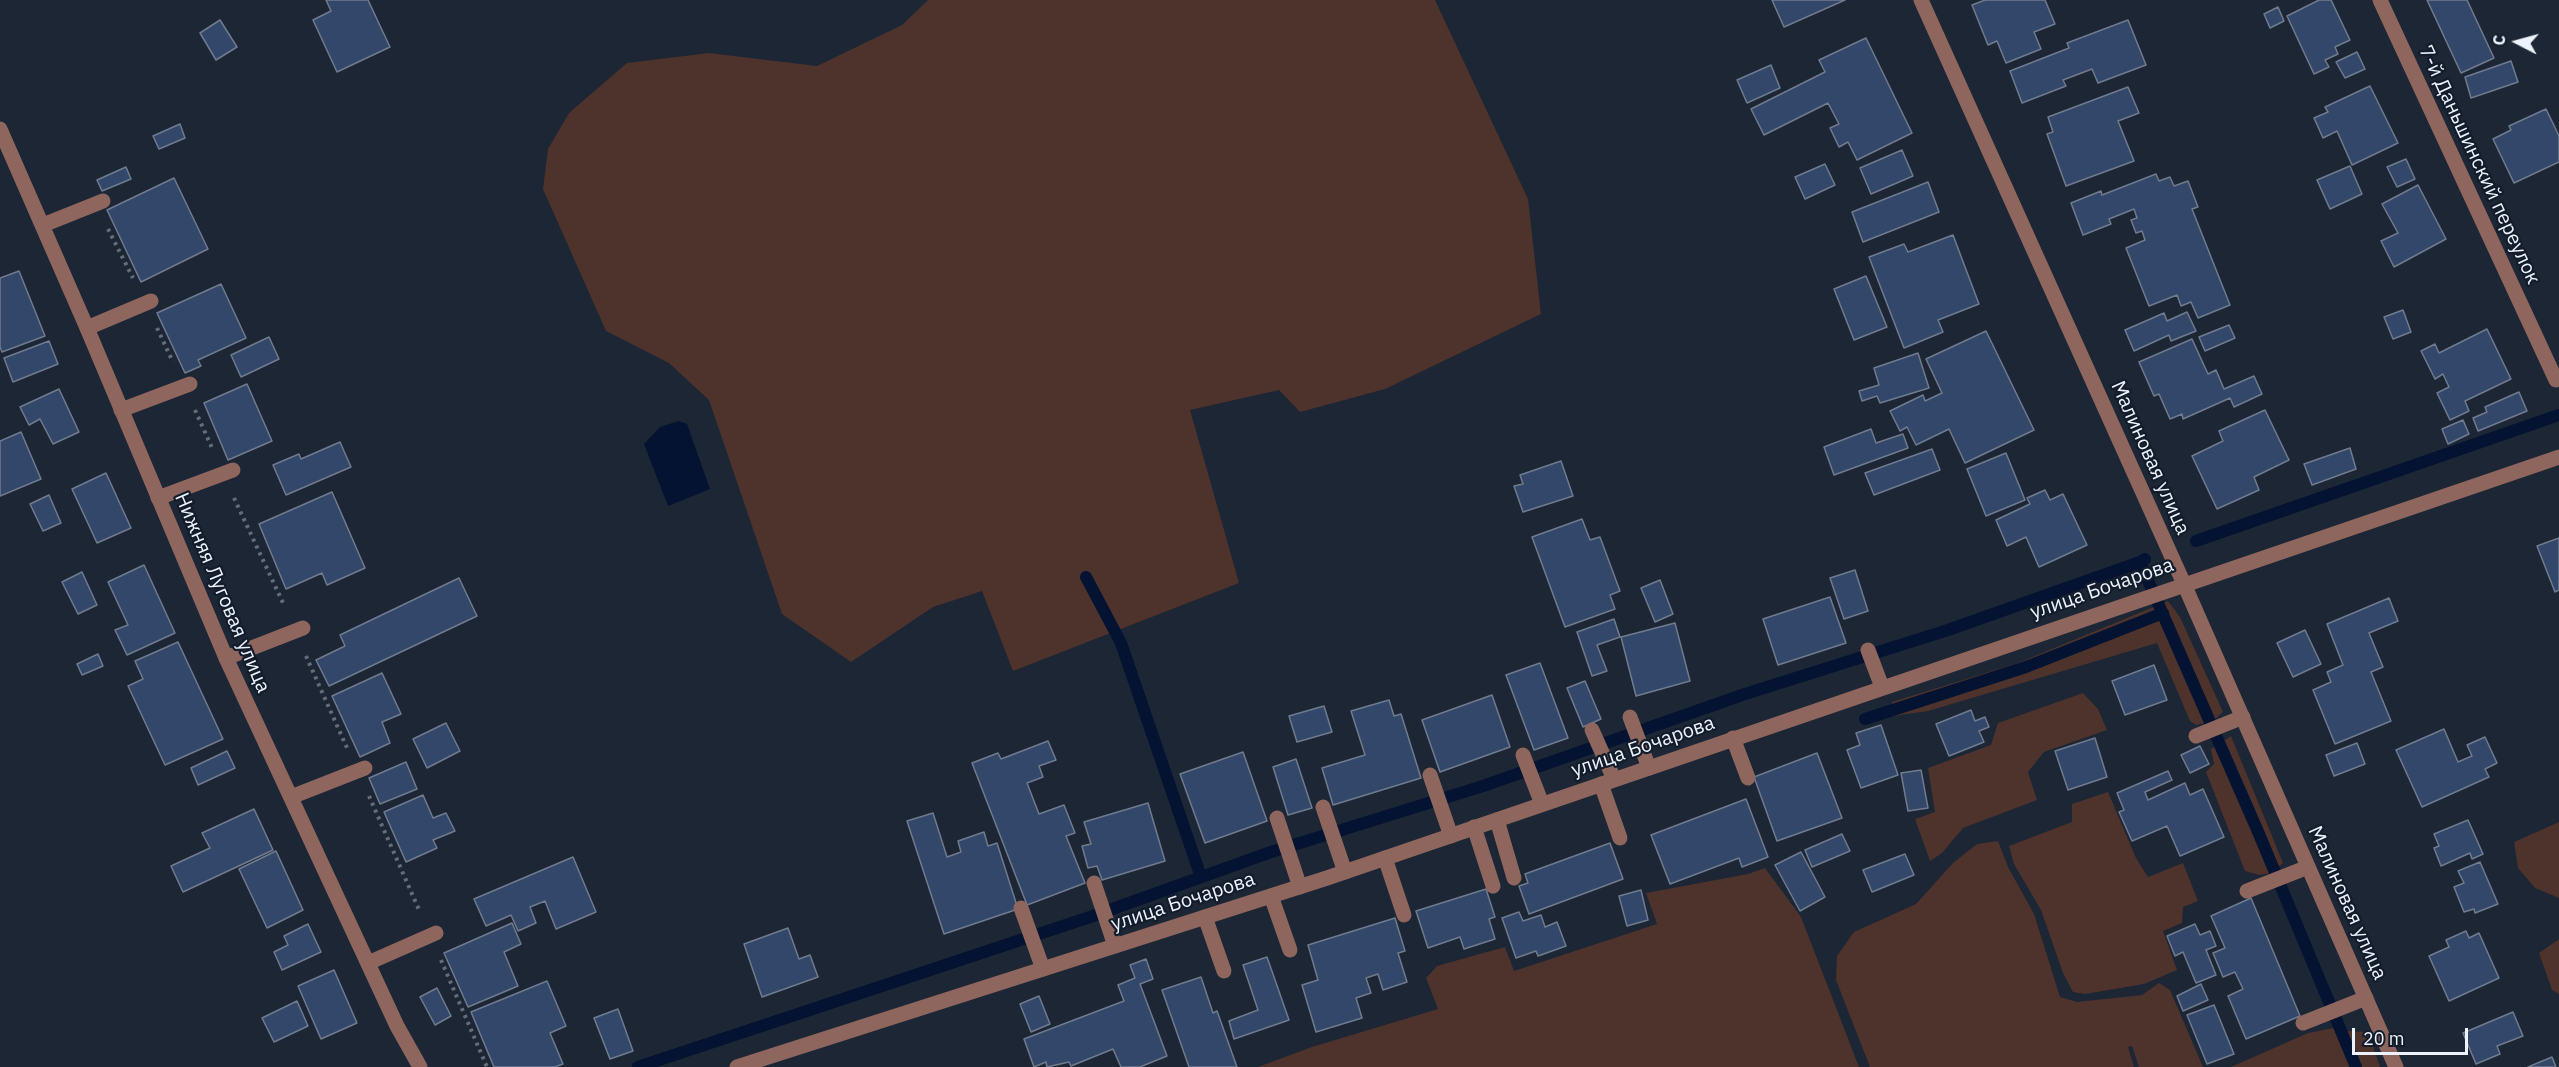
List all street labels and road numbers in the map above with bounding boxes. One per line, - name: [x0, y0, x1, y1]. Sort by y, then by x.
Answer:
- street label: 7-й Даньшинский переулок: [2413, 42, 2545, 288]
- street label: Малиновая улица: [2105, 377, 2195, 539]
- street label: Нижняя Луговая улица: [169, 489, 275, 697]
- street label: улица Бочарова: [2027, 553, 2177, 625]
- street label: улица Бочарова: [1568, 711, 1718, 783]
- street label: Малиновая улица: [2302, 822, 2392, 984]
- street label: улица Бочарова: [1108, 867, 1258, 937]

